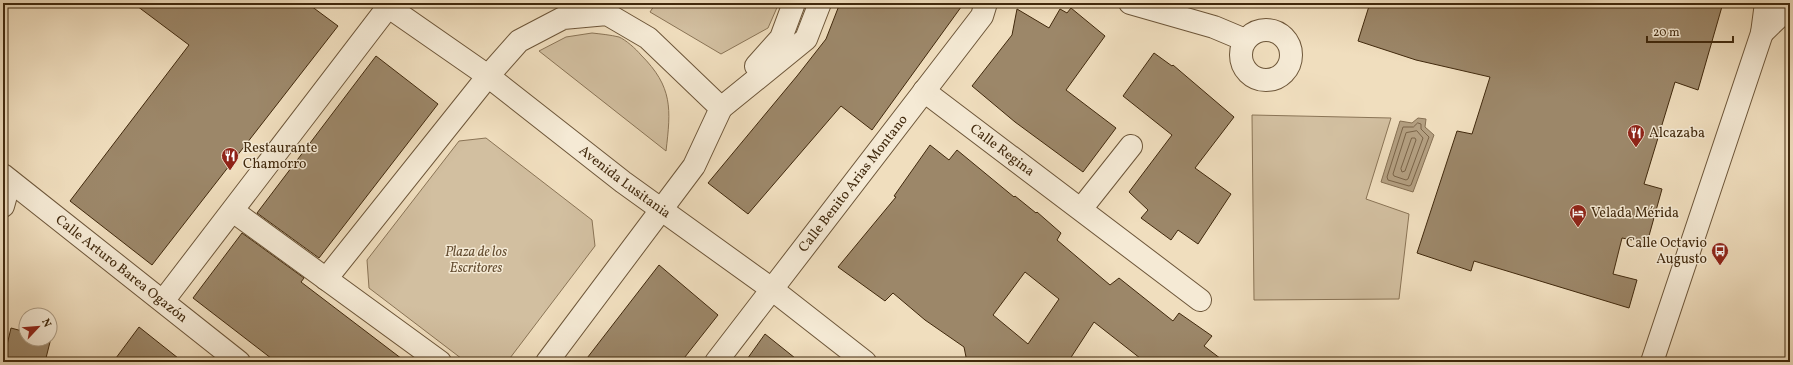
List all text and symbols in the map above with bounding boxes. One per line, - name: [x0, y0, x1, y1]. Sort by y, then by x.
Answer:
- scale bar: [1647, 18, 1733, 44]
- text: 20 m: [1653, 25, 1680, 41]
- street label: Calle Benito Arias Montano: [794, 111, 912, 256]
- street label: Calle Regina: [966, 119, 1038, 181]
- restaurant icon: Alcazaba: [1626, 123, 1646, 148]
- place label: Alcazaba: [1649, 124, 1705, 143]
- place label: Restaurante Chamorro: [243, 139, 318, 174]
- street label: Avenida Lusitania: [575, 141, 675, 223]
- restaurant icon: Restaurante Chamorro: [220, 146, 240, 171]
- hotel icon: Velada Mérida: [1568, 203, 1588, 228]
- place label: Velada Mérida: [1591, 204, 1679, 223]
- street label: Calle Arturo Barea Ogazón: [51, 210, 191, 327]
- place label: Calle Octavio Augusto: [1626, 234, 1707, 269]
- bus stop icon: Calle Octavio Augusto: [1710, 241, 1730, 266]
- park label: Plaza de los Escritores: [445, 243, 507, 278]
- north arrow: [18, 307, 58, 347]
- text: N: [37, 316, 54, 330]

